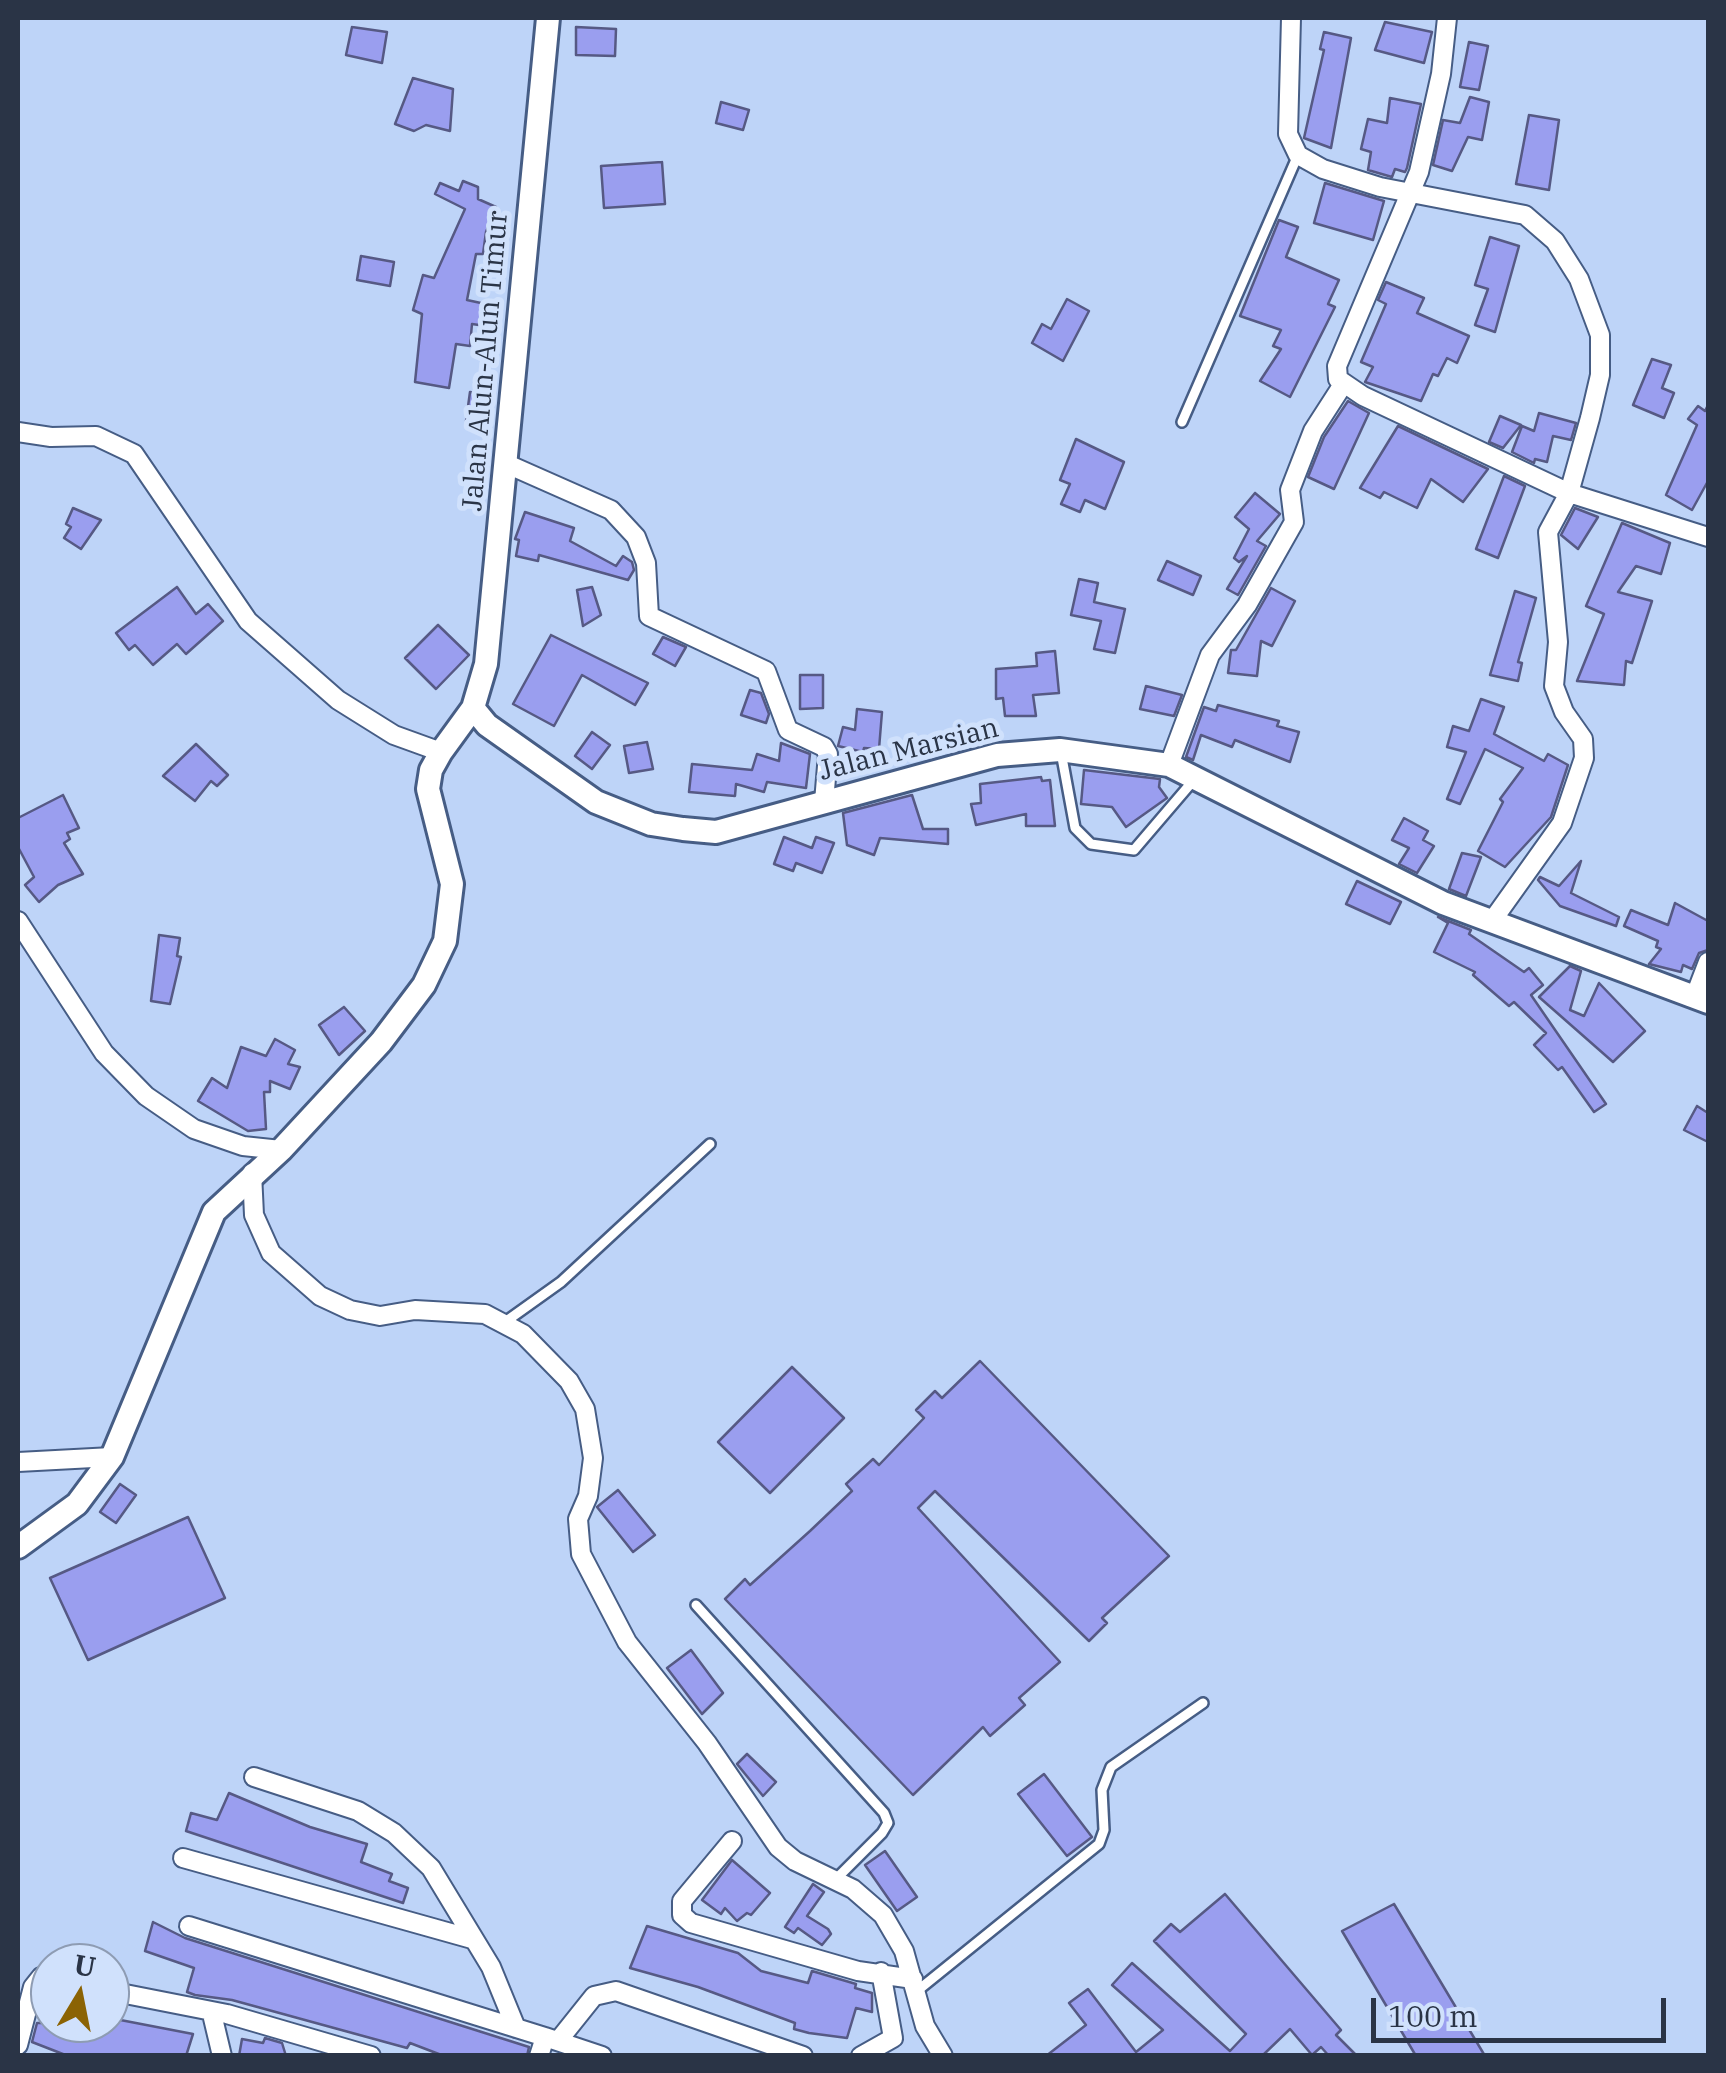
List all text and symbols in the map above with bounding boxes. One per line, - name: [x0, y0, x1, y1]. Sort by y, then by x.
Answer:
- street label: Jalan Alun-Alun Timur: [456, 209, 516, 513]
- street label: Jalan Marsian: [816, 711, 1002, 789]
- north arrow: [30, 1943, 130, 2043]
- text: U: [71, 1945, 99, 1985]
- scale bar: [1376, 1978, 1671, 2040]
- text: 100 m: [1388, 1996, 1478, 2035]

